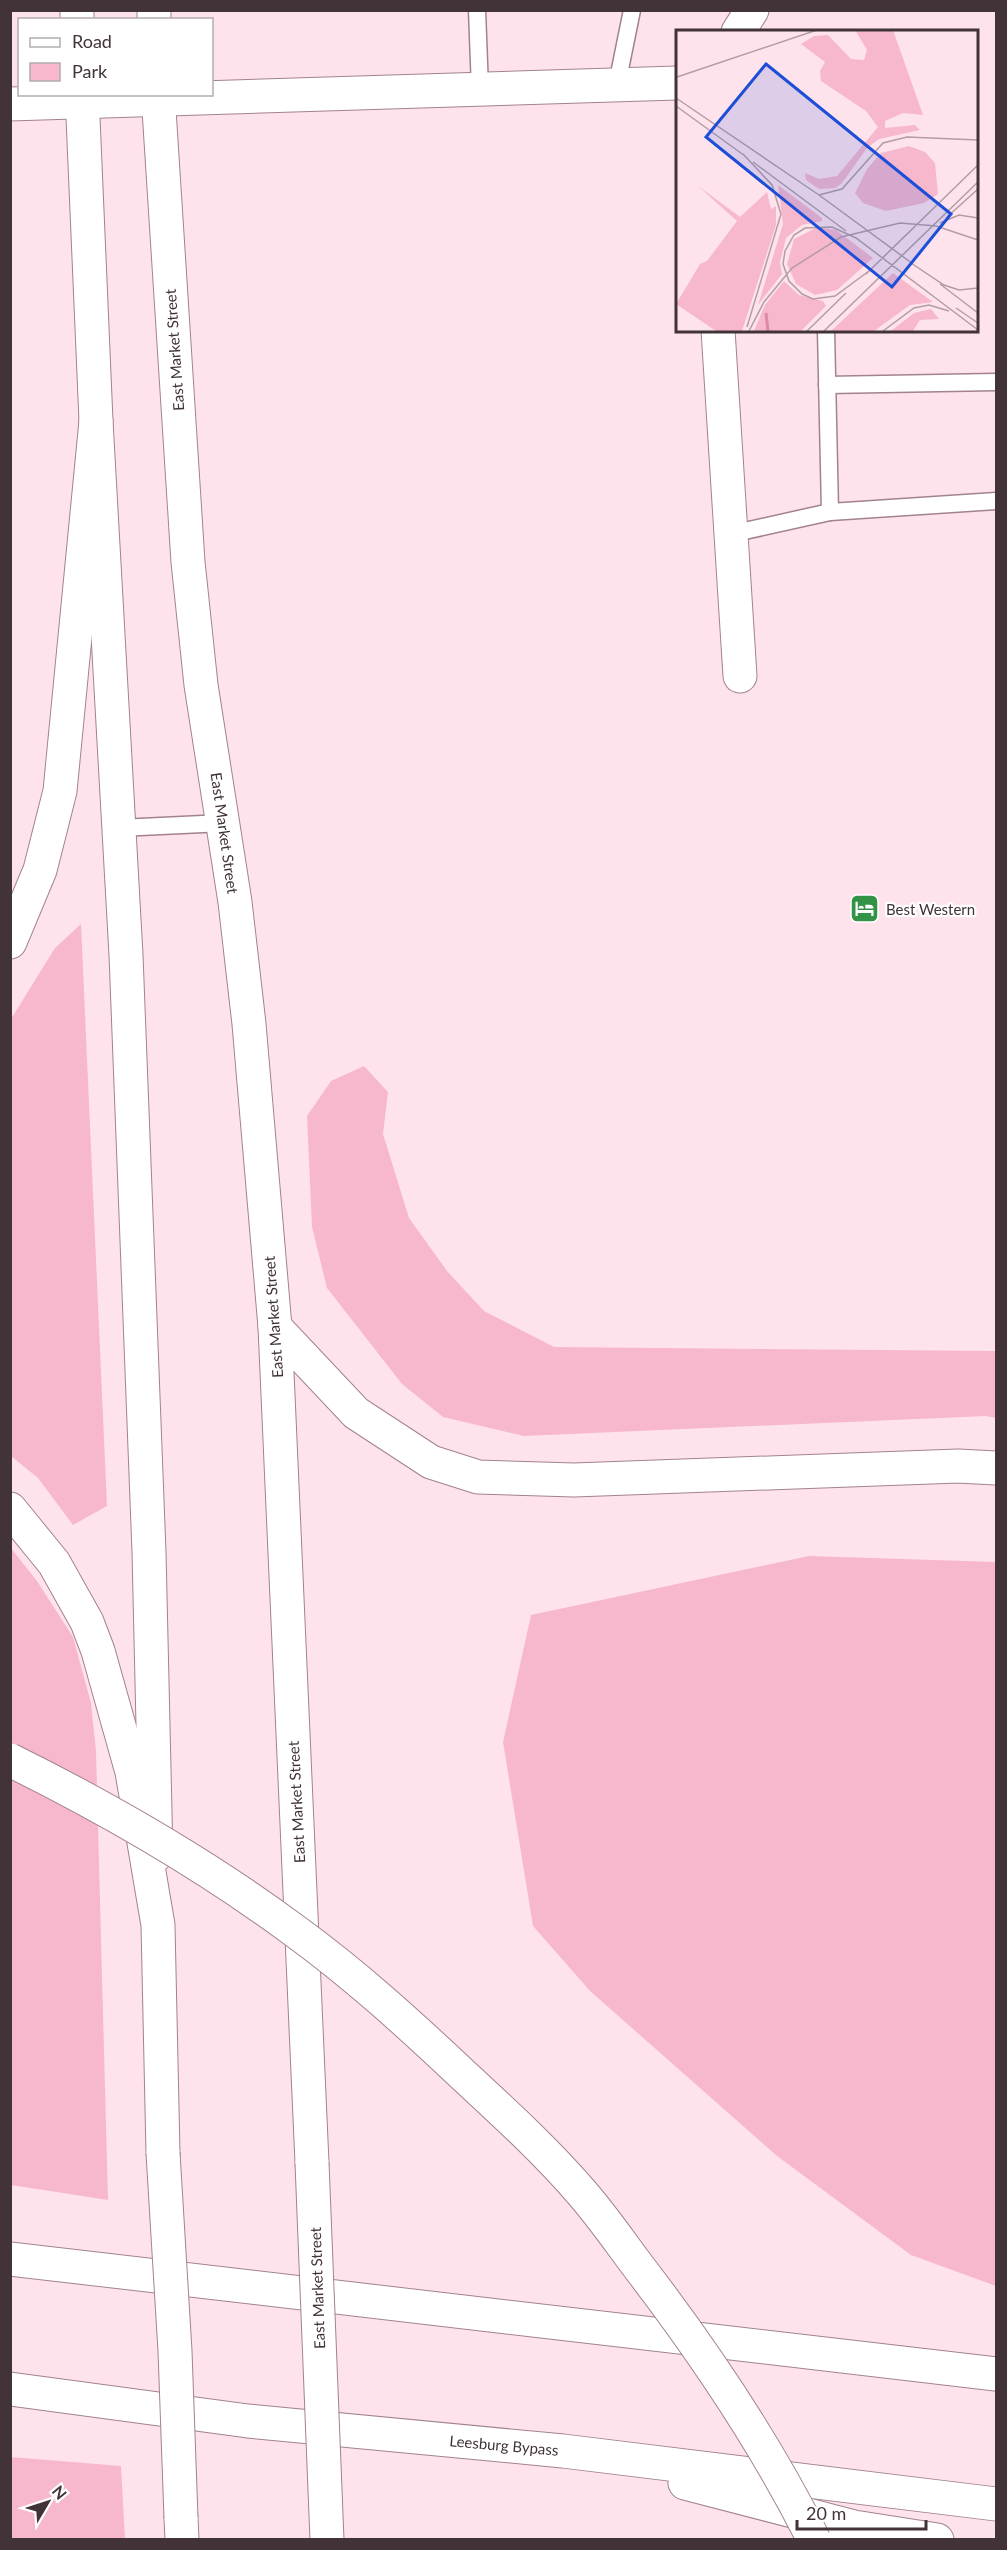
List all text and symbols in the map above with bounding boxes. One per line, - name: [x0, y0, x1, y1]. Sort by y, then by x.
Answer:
- legend: [18, 18, 213, 96]
- text: Road: [72, 30, 112, 52]
- inset map: [676, 30, 977, 332]
- text: Park: [72, 60, 108, 82]
- street label: East Market Street: [161, 288, 187, 412]
- street label: East Market Street: [208, 771, 242, 895]
- hotel icon: Best Western: [849, 893, 881, 925]
- place label: Best Western: [886, 900, 975, 918]
- street label: East Market Street: [260, 1255, 286, 1379]
- street label: East Market Street: [284, 1740, 308, 1863]
- street label: East Market Street: [306, 2226, 328, 2349]
- street label: Leesburg Bypass: [449, 2431, 559, 2459]
- north arrow: [18, 2472, 78, 2532]
- text: N: [49, 2481, 71, 2503]
- scale bar: [797, 2493, 926, 2531]
- text: 20 m: [806, 2502, 846, 2524]

